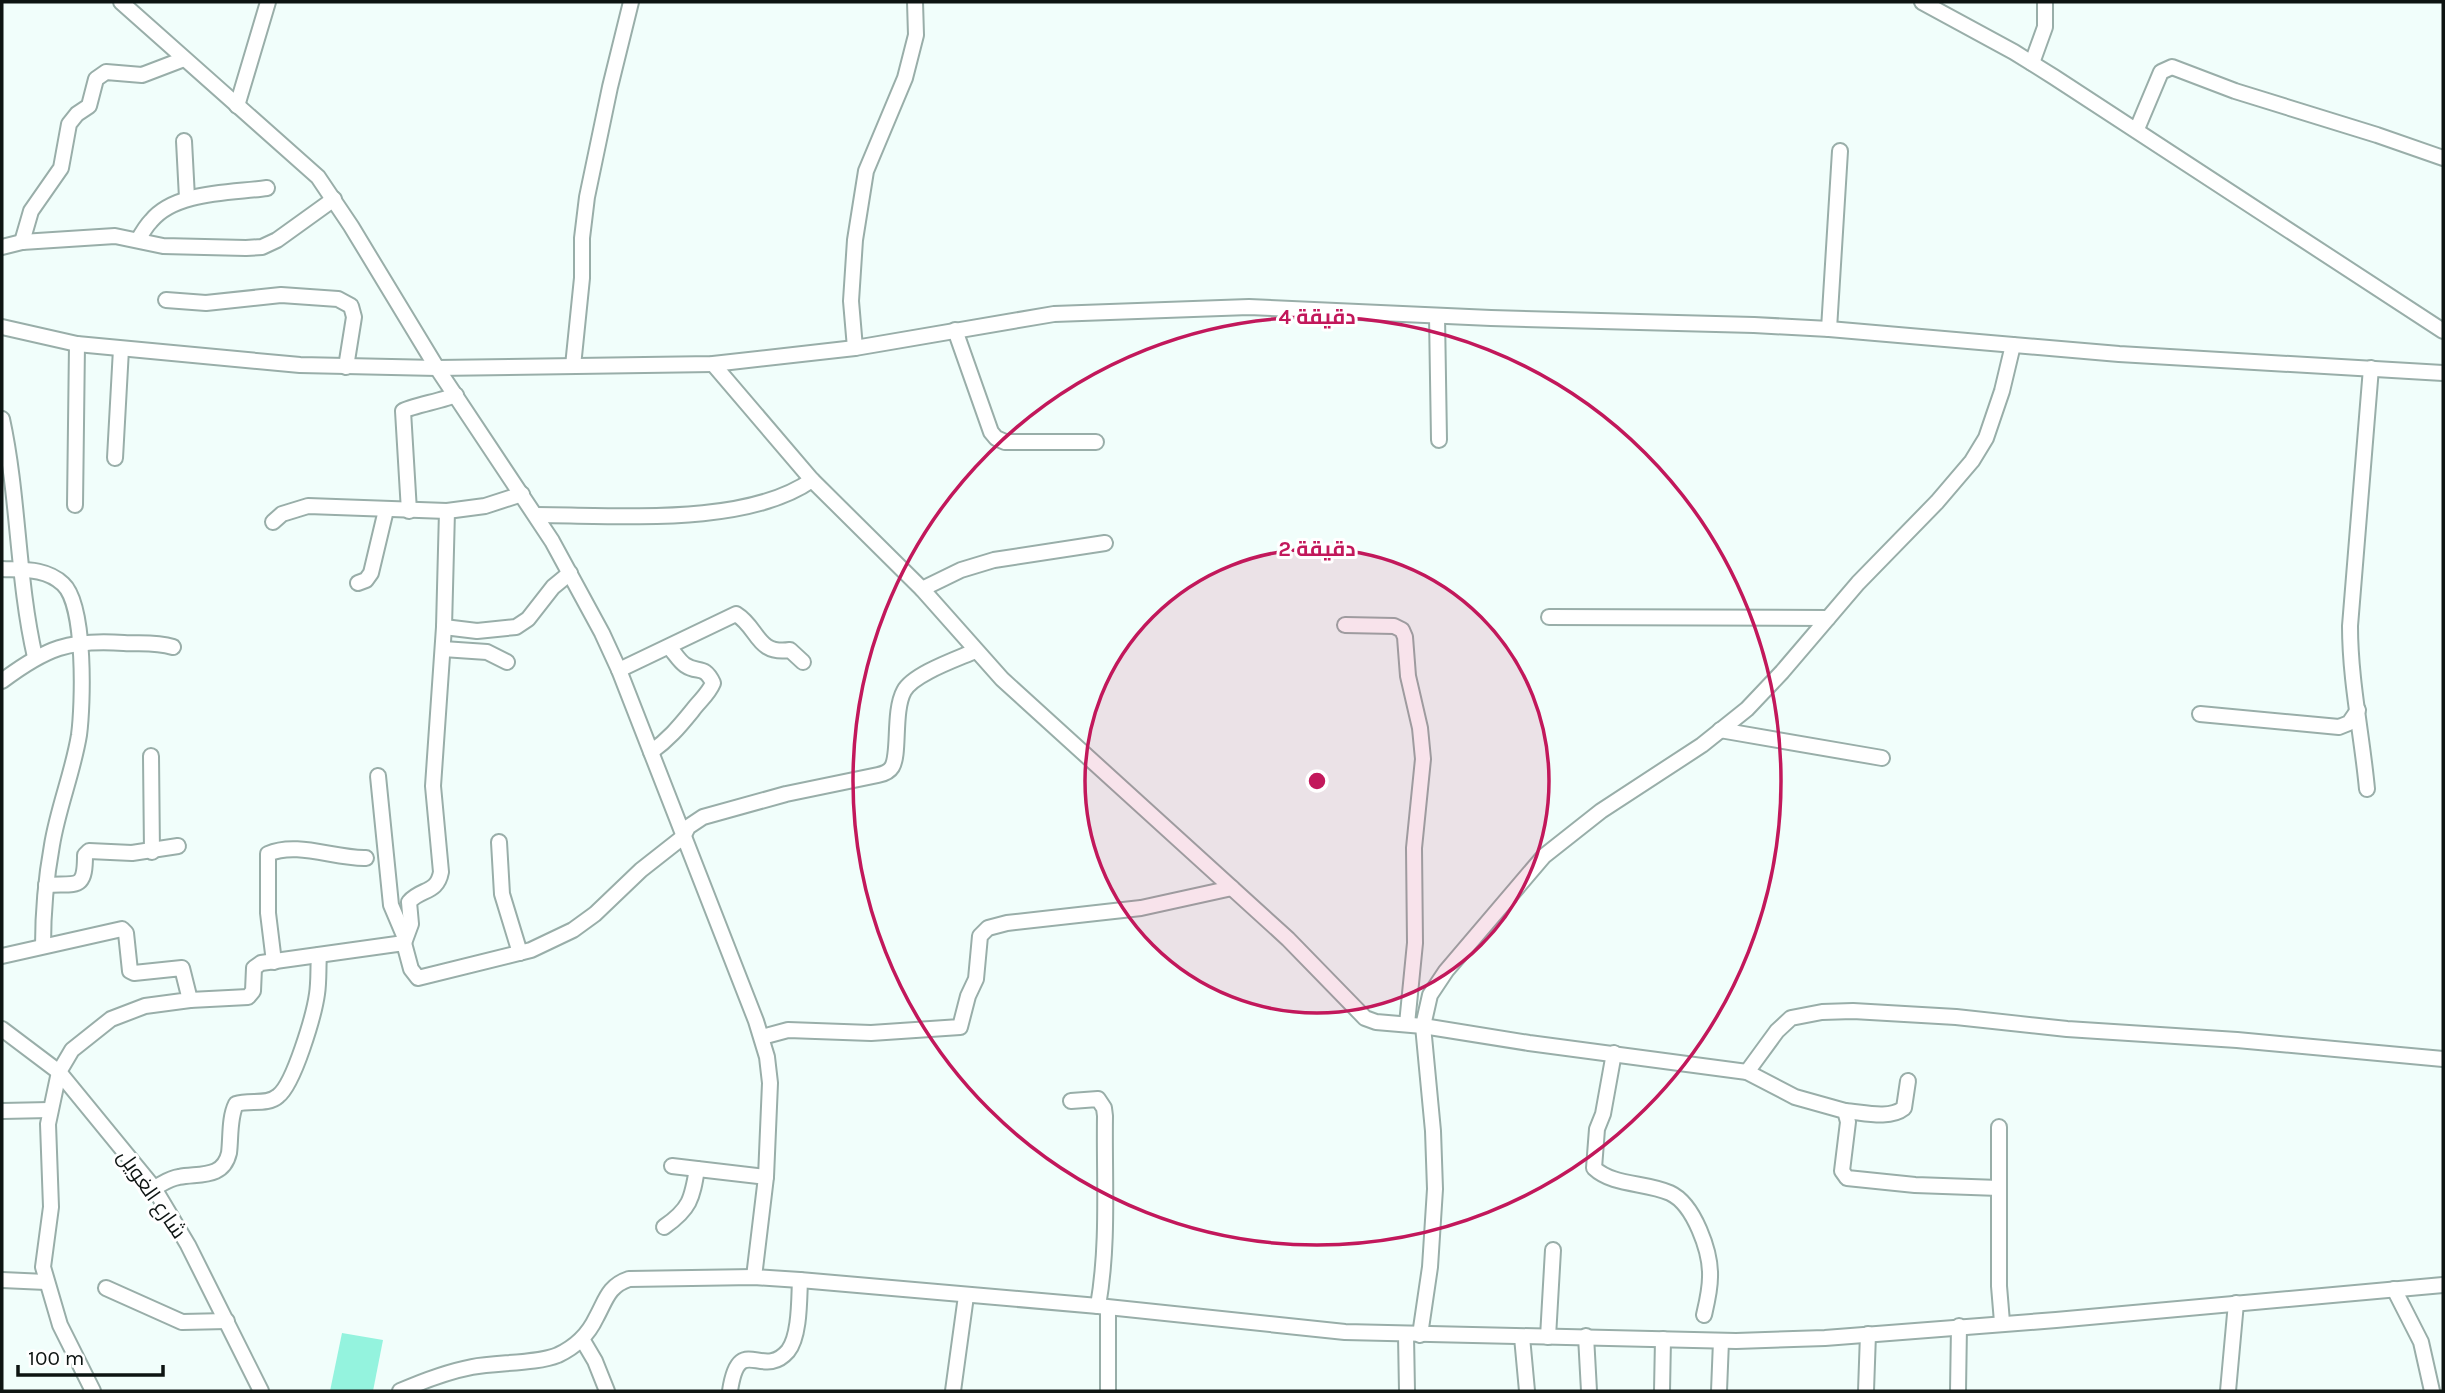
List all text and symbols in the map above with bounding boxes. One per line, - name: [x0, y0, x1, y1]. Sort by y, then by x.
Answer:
- text: 4 دقيقة: [1278, 305, 1356, 329]
- text: 2 دقيقة: [1278, 537, 1356, 561]
- centre of rings: [1305, 769, 1329, 793]
- street label: شارع الغويل: [111, 1145, 191, 1244]
- scale bar: [18, 1334, 163, 1378]
- text: 100 m: [28, 1346, 85, 1370]

